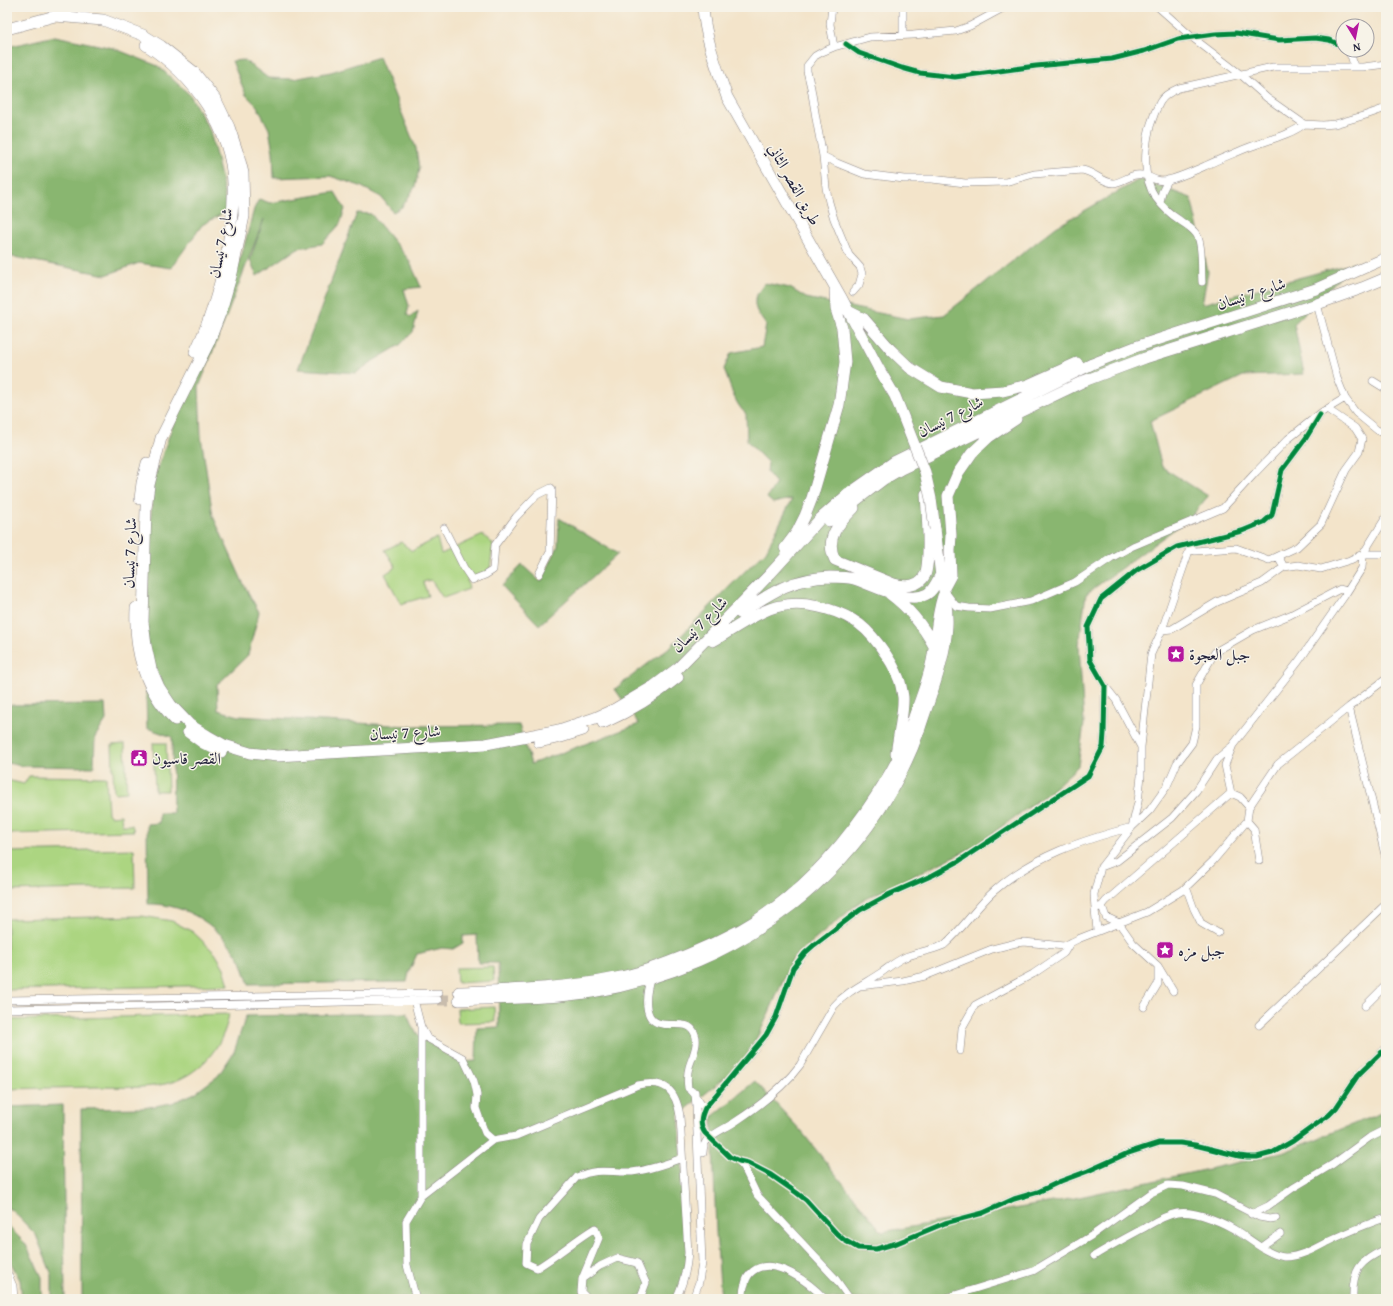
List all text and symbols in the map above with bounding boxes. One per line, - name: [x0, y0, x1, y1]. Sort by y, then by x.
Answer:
- north arrow: [1335, 18, 1375, 58]
- text: N: [1351, 39, 1362, 56]
- street label: طريق القصر الثاني: [762, 138, 828, 230]
- street label: شارع 7 نيسان: [201, 206, 241, 281]
- street label: شارع 7 نيسان: [1213, 271, 1289, 317]
- street label: شارع 7 نيسان: [913, 389, 988, 445]
- street label: شارع 7 نيسان: [116, 517, 144, 589]
- street label: شارع 7 نيسان: [665, 590, 734, 659]
- place label: جبل العجوة: [1189, 642, 1251, 666]
- place icon: جبل العجوة: [1166, 644, 1186, 664]
- street label: شارع 7 نيسان: [369, 718, 441, 748]
- place label: القصر قاسيون: [152, 746, 221, 770]
- public building icon: القصر قاسيون: [129, 748, 149, 768]
- place label: جبل مزه: [1178, 938, 1225, 962]
- place icon: جبل مزه: [1155, 940, 1175, 960]

